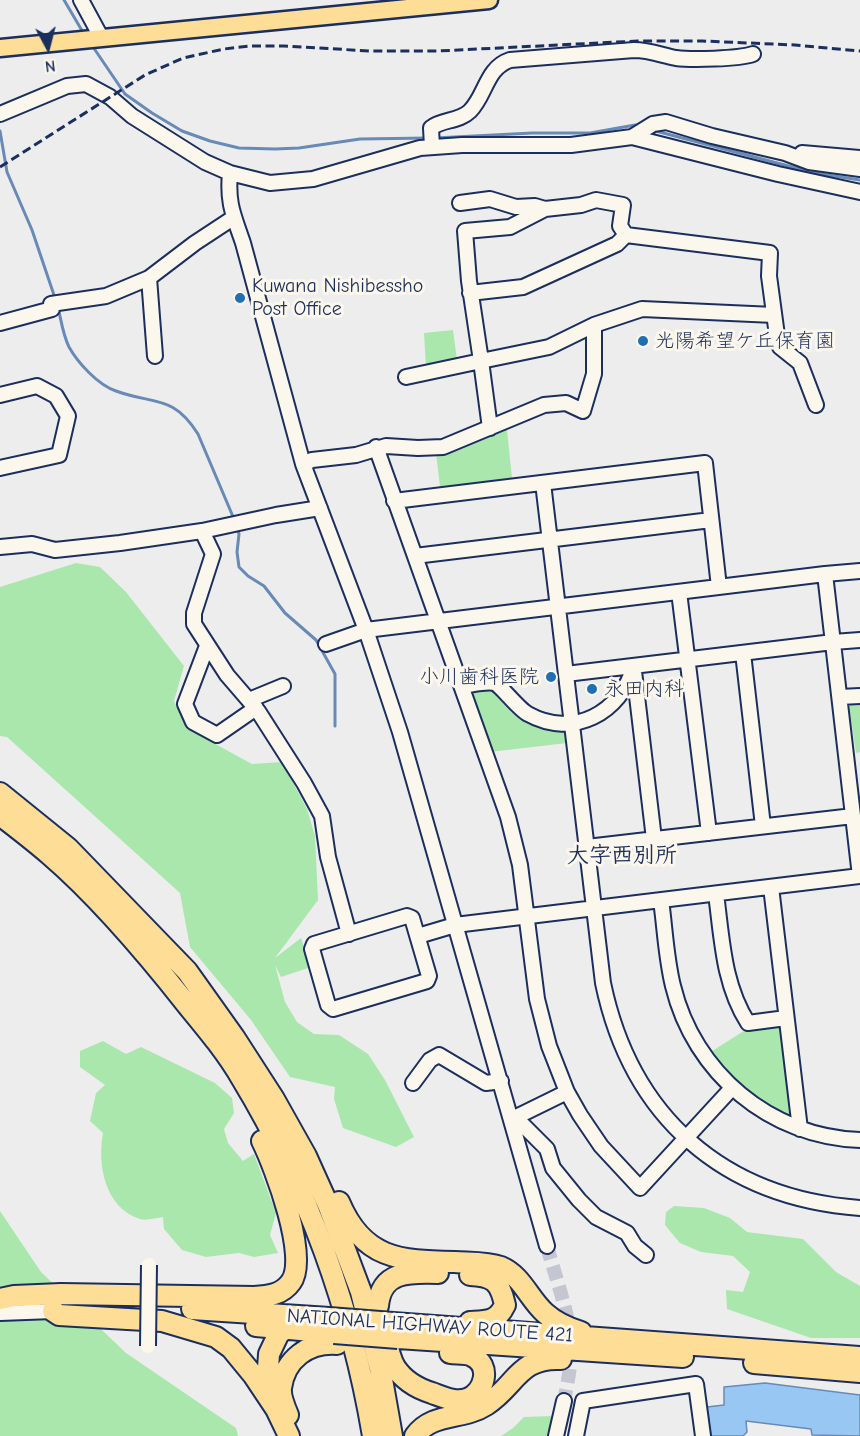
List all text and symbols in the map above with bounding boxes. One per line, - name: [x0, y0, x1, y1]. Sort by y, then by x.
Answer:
- north arrow: [18, 18, 78, 78]
- text: N: [44, 56, 56, 75]
- place label: Kuwana Nishibessho Post Office: [252, 274, 423, 321]
- marker: Kuwana Nishibessho Post Office: [233, 291, 247, 305]
- place label: 光陽希望ケ丘保育園: [655, 329, 835, 353]
- marker: 光陽希望ケ丘保育園: [636, 334, 650, 348]
- place label: 小川歯科医院: [419, 665, 539, 689]
- marker: 小川歯科医院: [544, 670, 558, 684]
- place label: 永田内科: [604, 677, 684, 701]
- marker: 永田内科: [585, 682, 599, 696]
- district label: 大字西別所: [567, 843, 677, 869]
- street label: NATIONAL HIGHWAY ROUTE 421: [286, 1304, 574, 1348]

